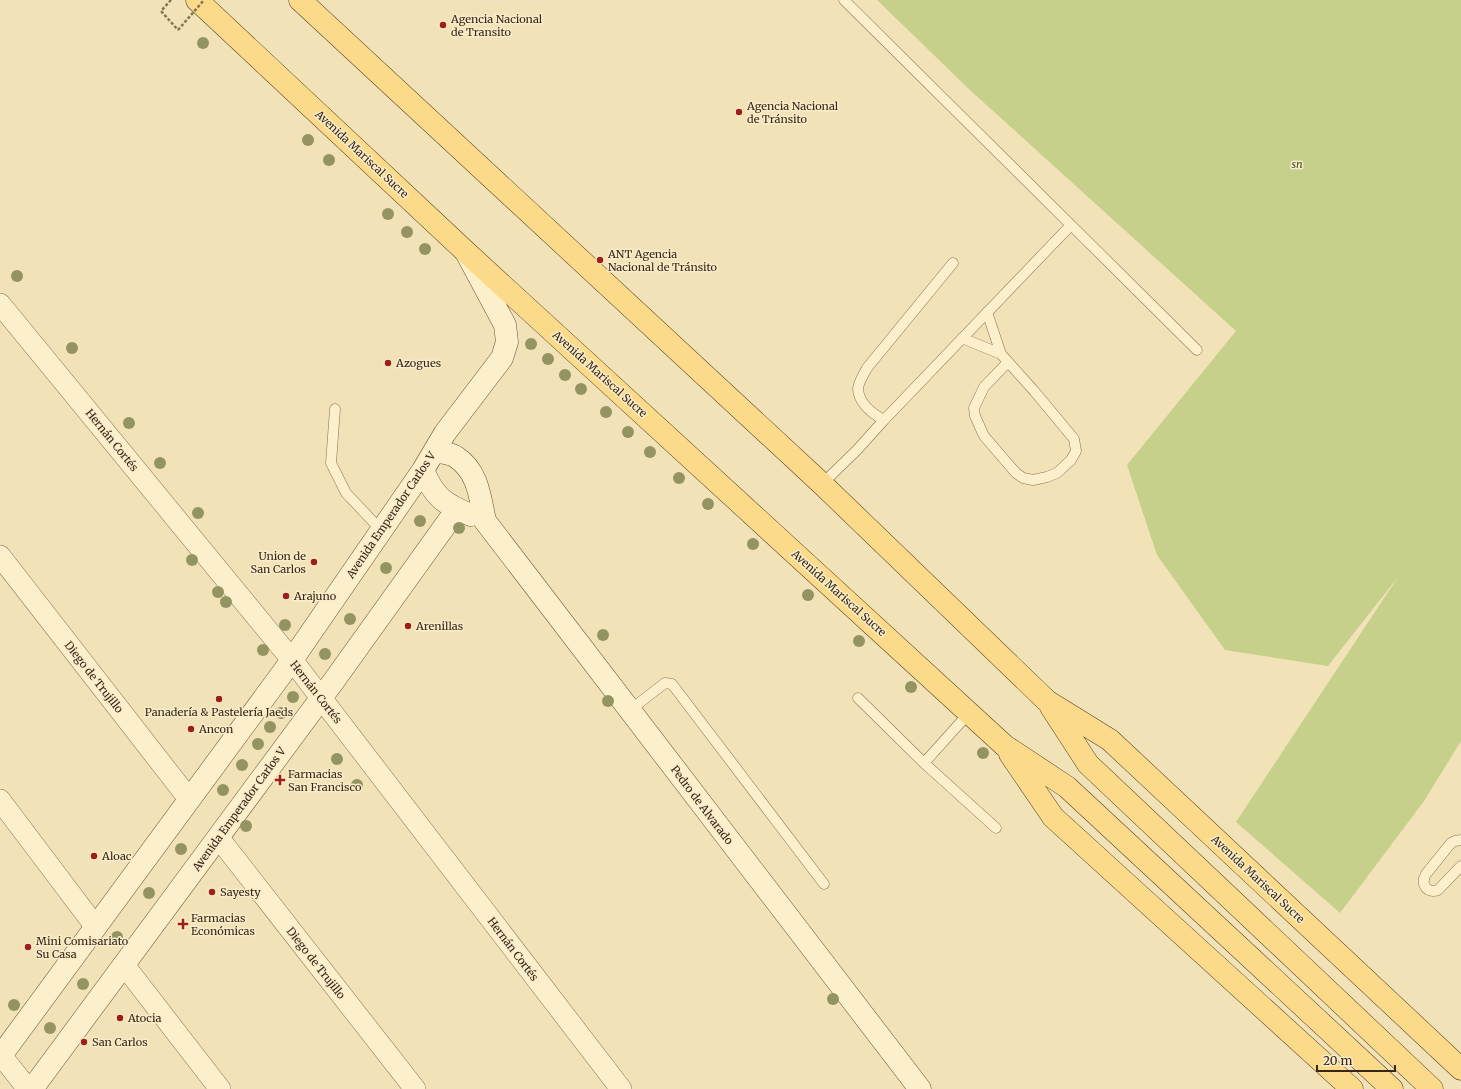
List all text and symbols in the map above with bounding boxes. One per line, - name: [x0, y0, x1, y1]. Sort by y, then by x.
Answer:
- place label: Agencia Nacional de Transito: [450, 12, 543, 39]
- marker: Agencia Nacional de Transito: [438, 20, 448, 30]
- place label: Agencia Nacional de Tránsito: [746, 99, 839, 126]
- street label: Avenida Mariscal Sucre: [312, 106, 412, 201]
- marker: Agencia Nacional de Tránsito: [734, 107, 744, 117]
- park label: sn: [1291, 157, 1303, 171]
- place label: ANT Agencia Nacional de Tránsito: [607, 247, 717, 274]
- marker: ANT Agencia Nacional de Tránsito: [595, 255, 605, 265]
- street label: Avenida Mariscal Sucre: [549, 327, 650, 420]
- place label: Azogues: [395, 356, 441, 370]
- marker: Azogues: [383, 358, 393, 368]
- street label: Hernán Cortés: [83, 406, 141, 474]
- street label: Avenida Emperador Carlos V: [343, 448, 439, 582]
- street label: Avenida Mariscal Sucre: [788, 546, 889, 639]
- place label: Union de San Carlos: [250, 549, 306, 576]
- marker: Union de San Carlos: [309, 557, 319, 567]
- place label: Arajuno: [293, 589, 337, 603]
- marker: Arajuno: [281, 591, 291, 601]
- place label: Arenillas: [415, 619, 463, 633]
- marker: Arenillas: [403, 621, 413, 631]
- street label: Diego de Trujillo: [62, 638, 127, 716]
- street label: Hernán Cortés: [287, 658, 345, 726]
- marker: Panadería & Pastelería Jaeds: [214, 694, 224, 704]
- place label: Panadería & Pastelería Jaeds: [145, 705, 293, 719]
- place label: Ancon: [198, 722, 234, 736]
- marker: Ancon: [186, 724, 196, 734]
- street label: Avenida Emperador Carlos V: [189, 744, 289, 875]
- street label: Pedro de Alvarado: [668, 763, 737, 848]
- place label: Farmacias San Francisco: [288, 767, 362, 794]
- marker: Farmacias San Francisco: [275, 775, 285, 785]
- street label: Avenida Mariscal Sucre: [1208, 831, 1308, 926]
- place label: Aloac: [101, 849, 132, 863]
- marker: Aloac: [89, 851, 99, 861]
- place label: Sayesty: [220, 885, 261, 899]
- marker: Sayesty: [207, 887, 217, 897]
- place label: Farmacias Económicas: [191, 911, 255, 938]
- street label: Hernán Cortés: [484, 914, 542, 984]
- marker: Farmacias Económicas: [178, 919, 188, 929]
- street label: Diego de Trujillo: [284, 924, 349, 1002]
- place label: Mini Comisariato Su Casa: [36, 934, 129, 961]
- marker: Mini Comisariato Su Casa: [23, 942, 33, 952]
- place label: Atocia: [127, 1011, 161, 1025]
- marker: Atocia: [115, 1013, 125, 1023]
- place label: San Carlos: [92, 1035, 148, 1049]
- marker: San Carlos: [79, 1037, 89, 1047]
- scale bar: [1317, 1047, 1395, 1073]
- text: 20 m: [1323, 1053, 1352, 1068]

